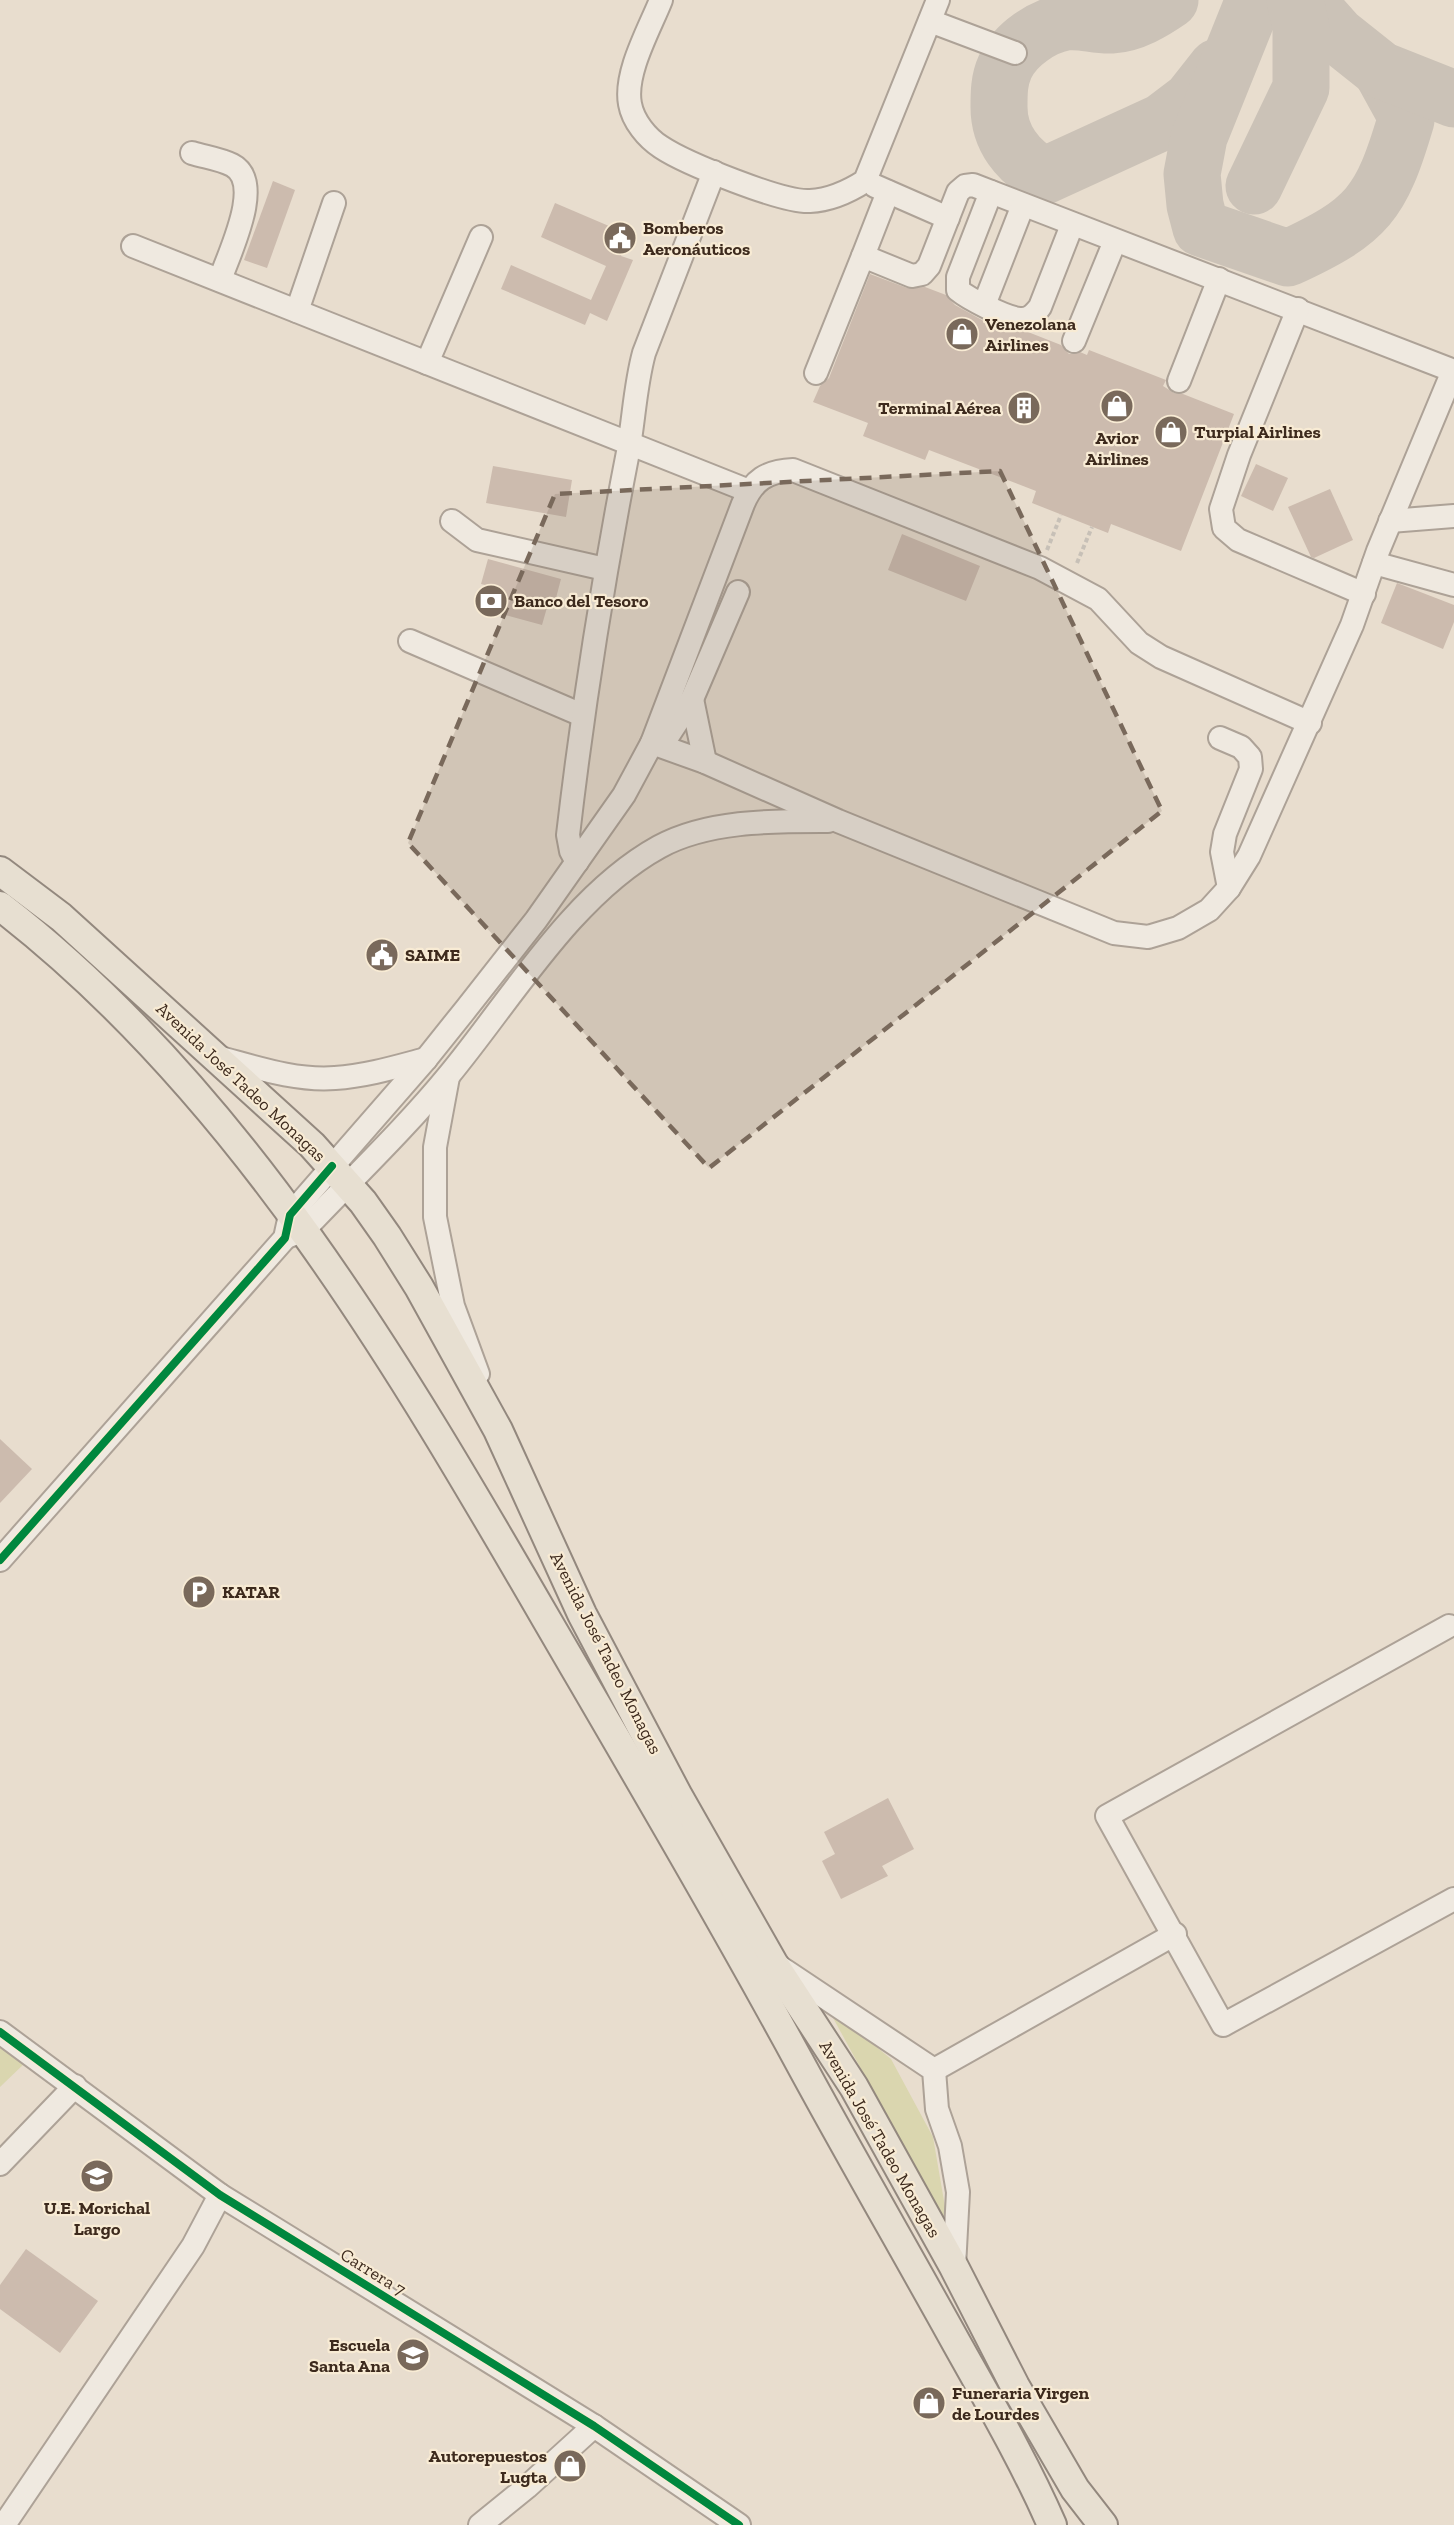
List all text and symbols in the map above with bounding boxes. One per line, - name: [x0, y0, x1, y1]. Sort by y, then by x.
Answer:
- place label: Bomberos Aeronáuticos: [643, 217, 750, 260]
- public building icon: Bomberos Aeronáuticos: [602, 220, 638, 256]
- place label: Venezolana Airlines: [985, 313, 1076, 356]
- shop icon: Venezolana Airlines: [944, 316, 980, 352]
- shop icon: Avior Airlines: [1099, 388, 1135, 424]
- building icon: Terminal Aérea: [1006, 390, 1042, 426]
- place label: Terminal Aérea: [878, 397, 1001, 419]
- shop icon: Turpial Airlines: [1153, 414, 1189, 450]
- place label: Turpial Airlines: [1194, 421, 1321, 443]
- place label: Avior Airlines: [1085, 427, 1149, 470]
- bank icon: Banco del Tesoro: [473, 583, 509, 619]
- place label: Banco del Tesoro: [514, 590, 649, 612]
- public building icon: SAIME: [364, 937, 400, 973]
- place label: SAIME: [405, 944, 460, 966]
- street label: Avenida José Tadeo Monagas: [152, 998, 331, 1167]
- street label: Avenida José Tadeo Monagas: [545, 1548, 667, 1758]
- parking icon: KATAR: [181, 1574, 217, 1610]
- place label: KATAR: [222, 1581, 280, 1603]
- street label: Avenida José Tadeo Monagas: [814, 2036, 946, 2242]
- school or university icon: U.E. Morichal Largo: [79, 2158, 115, 2194]
- place label: U.E. Morichal Largo: [44, 2197, 150, 2240]
- street label: Carrera 7: [336, 2243, 410, 2301]
- place label: Escuela Santa Ana: [309, 2334, 390, 2377]
- school or university icon: Escuela Santa Ana: [395, 2337, 431, 2373]
- place label: Funeraria Virgen de Lourdes: [952, 2382, 1089, 2425]
- shop icon: Funeraria Virgen de Lourdes: [911, 2385, 947, 2421]
- place label: Autorepuestos Lugta: [429, 2445, 547, 2488]
- shop icon: Autorepuestos Lugta: [552, 2448, 588, 2484]

